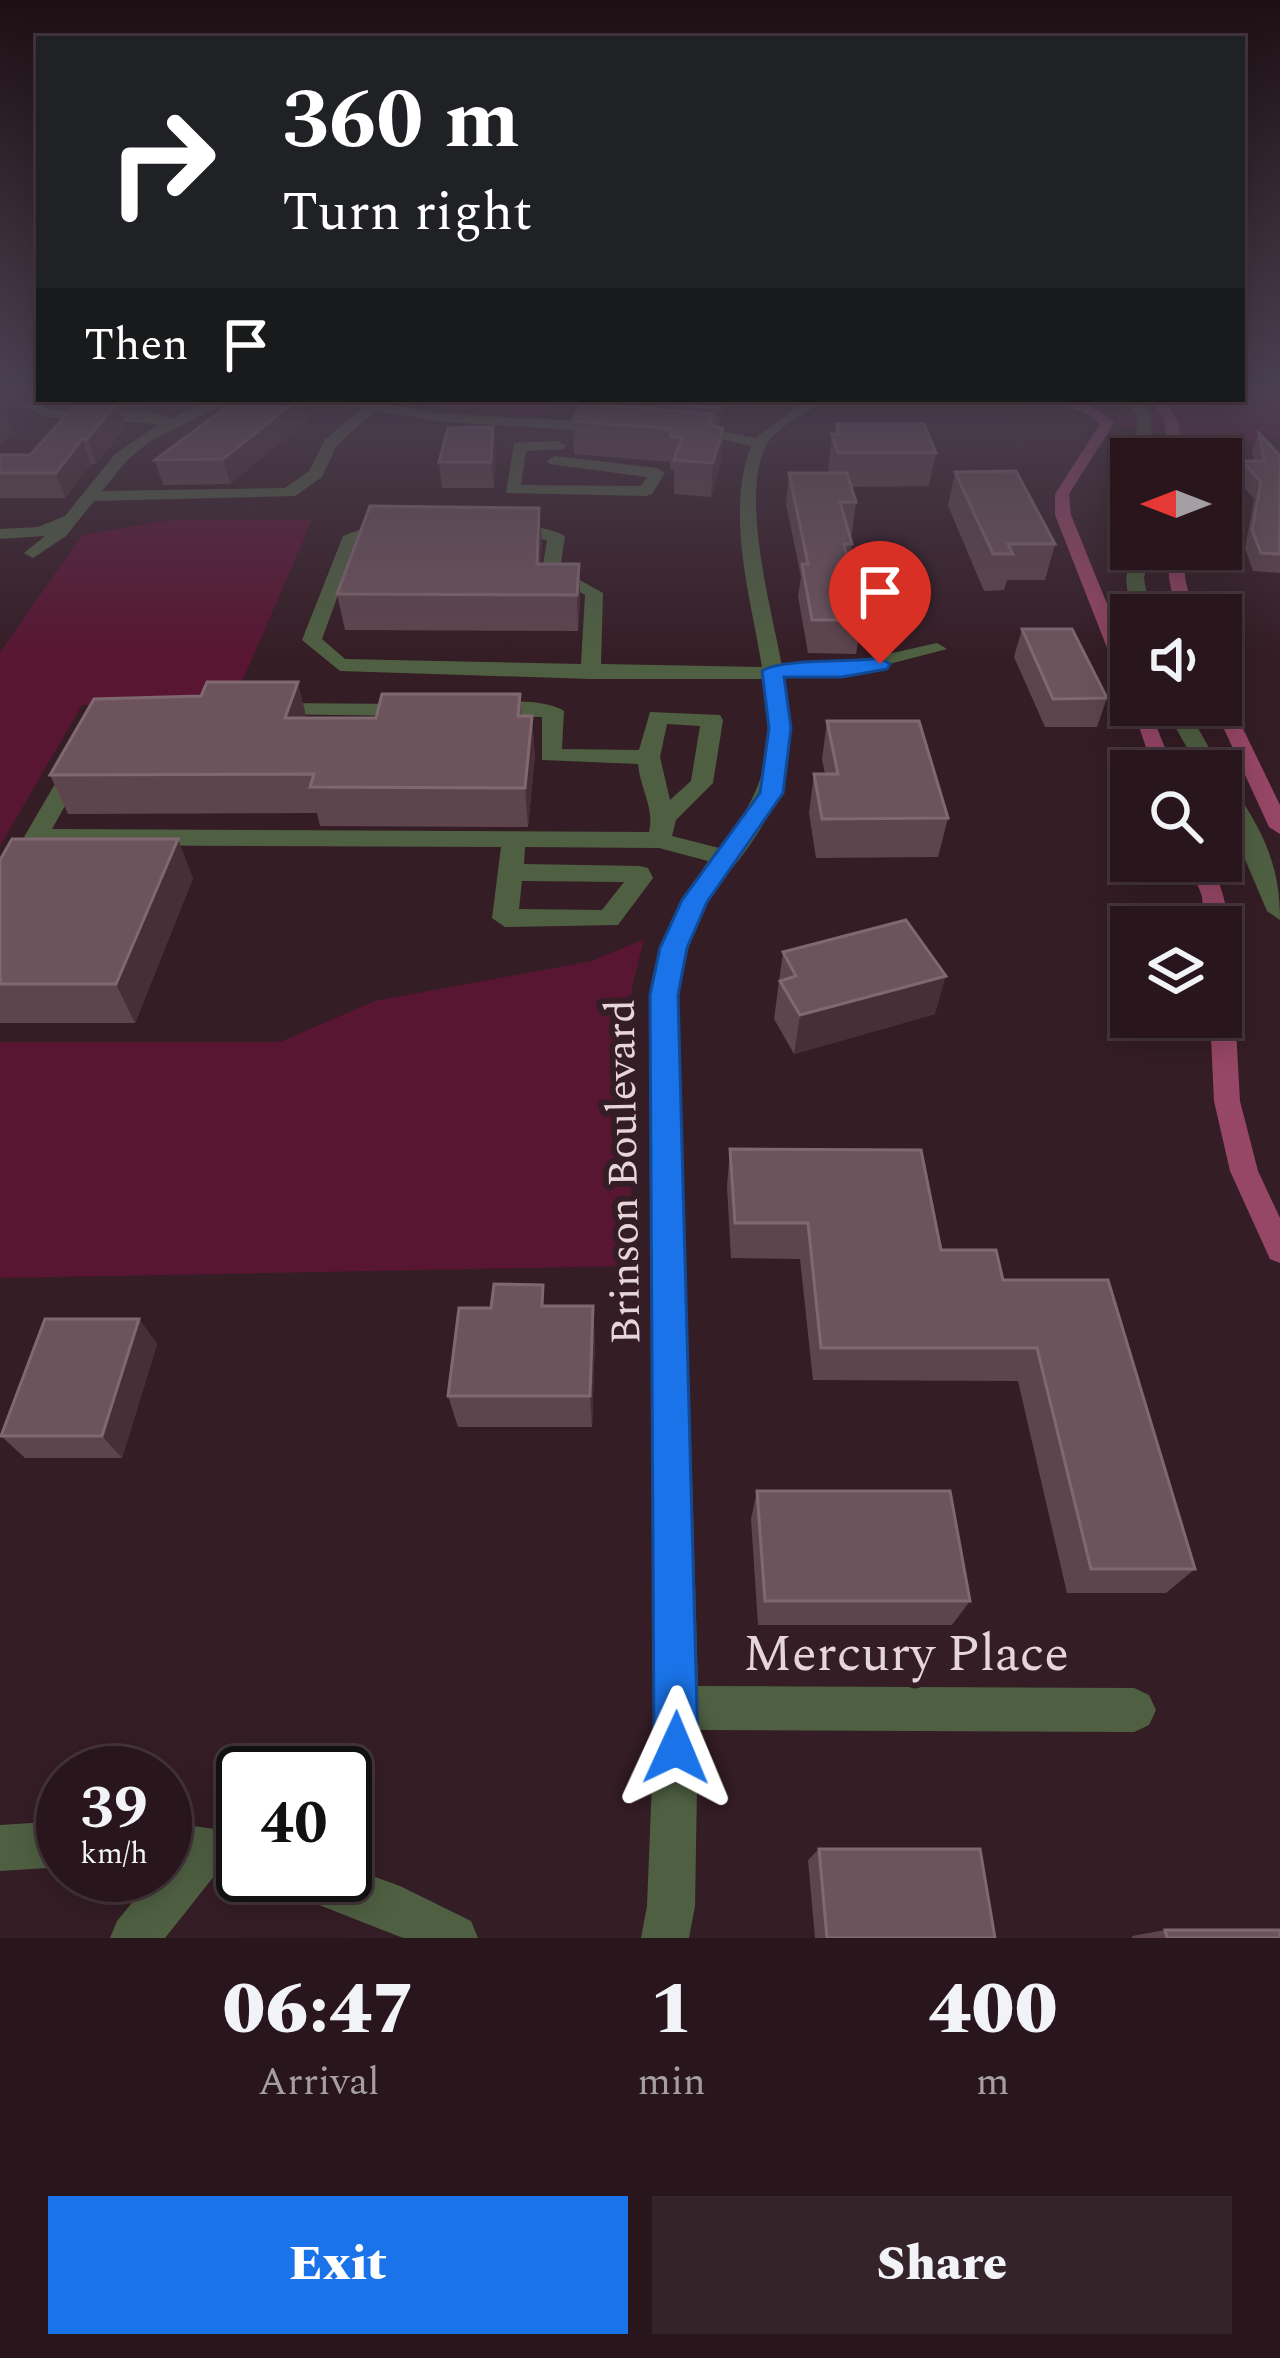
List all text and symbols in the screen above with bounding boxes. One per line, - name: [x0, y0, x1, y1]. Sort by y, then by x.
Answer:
- text: 360 m: [282, 57, 520, 185]
- icon: right: [84, 84, 240, 240]
- text: Turn right: [282, 172, 532, 254]
- text: Then: [84, 311, 189, 380]
- icon: arrive: [213, 312, 279, 378]
- north arrow: [1110, 438, 1242, 570]
- map controls: [1110, 438, 1242, 1038]
- pin: [829, 541, 931, 664]
- icon: arrive: [847, 559, 913, 625]
- button: sound: [1110, 594, 1242, 726]
- button: search: [1110, 750, 1242, 882]
- button: layers: [1110, 906, 1242, 1038]
- street label: Brinson Boulevard: [589, 999, 659, 1345]
- street label: Mercury Place: [743, 1616, 1069, 1694]
- position arrow: [613, 1685, 739, 1811]
- speed limit sign: 40: [216, 1746, 372, 1902]
- text: 39: [80, 1763, 148, 1855]
- text: km/h: [80, 1831, 148, 1877]
- text: 06:47: [222, 1956, 415, 2065]
- text: 1: [650, 1956, 693, 2065]
- text: 400: [928, 1956, 1058, 2065]
- text: Arrival: [258, 2053, 380, 2112]
- text: min: [638, 2053, 706, 2112]
- text: m: [976, 2053, 1010, 2112]
- button: Exit: [48, 2196, 628, 2334]
- button: Share: [652, 2196, 1232, 2334]

